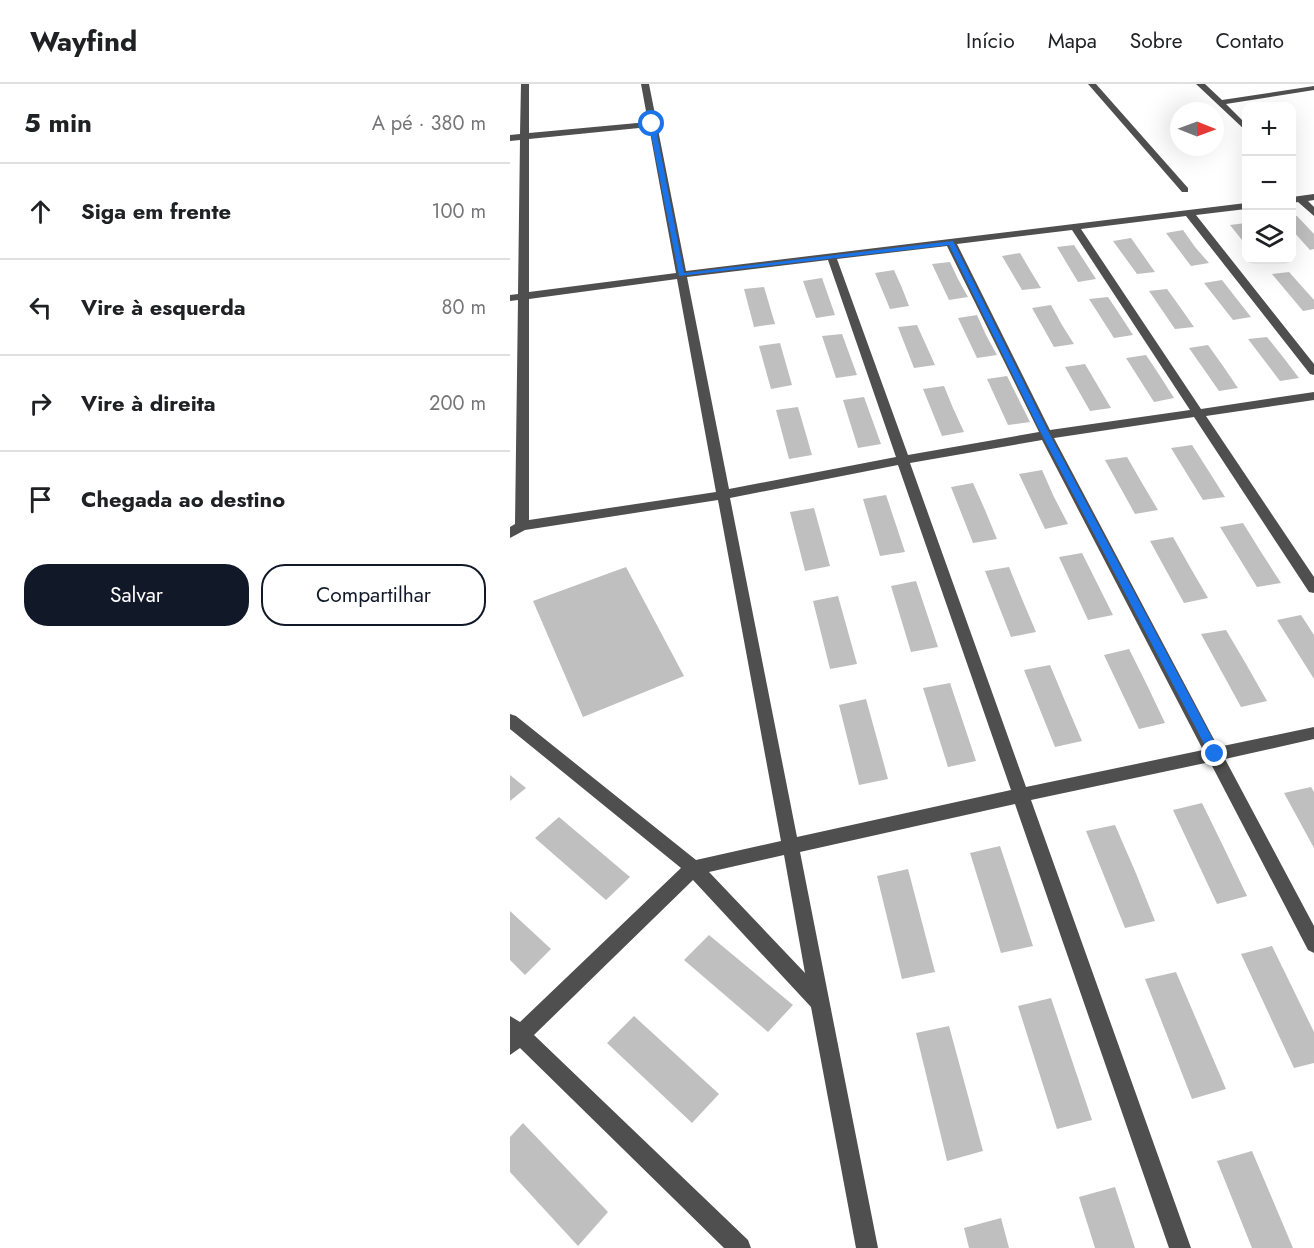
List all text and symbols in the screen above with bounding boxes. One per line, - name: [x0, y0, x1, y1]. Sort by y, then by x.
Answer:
- text: Wayfind: [30, 21, 137, 62]
- text: Início: [966, 26, 1015, 56]
- text: Mapa: [1048, 26, 1097, 56]
- text: Sobre: [1130, 26, 1182, 56]
- text: Contato: [1215, 26, 1284, 56]
- north arrow: [1170, 102, 1224, 156]
- map controls: [1242, 102, 1296, 264]
- button: +: [1242, 102, 1296, 156]
- text: 5 min: [24, 104, 92, 142]
- text: A pé · 380 m: [372, 109, 486, 138]
- route start: [638, 110, 664, 136]
- button: −: [1242, 156, 1296, 210]
- icon: ahead: [24, 195, 57, 228]
- text: Siga em frente: [81, 195, 231, 227]
- text: 100 m: [431, 197, 486, 226]
- button: layers: [1242, 210, 1296, 264]
- icon: left: [24, 291, 57, 324]
- text: Vire à esquerda: [81, 291, 246, 323]
- text: 80 m: [441, 293, 486, 322]
- icon: right: [24, 387, 57, 420]
- text: Vire à direita: [81, 387, 216, 419]
- text: 200 m: [429, 389, 486, 418]
- icon: arrive: [24, 483, 57, 516]
- text: Chegada ao destino: [81, 483, 285, 515]
- button: Salvar: [24, 564, 249, 626]
- button: Compartilhar: [261, 564, 486, 626]
- route end: [1201, 740, 1227, 766]

